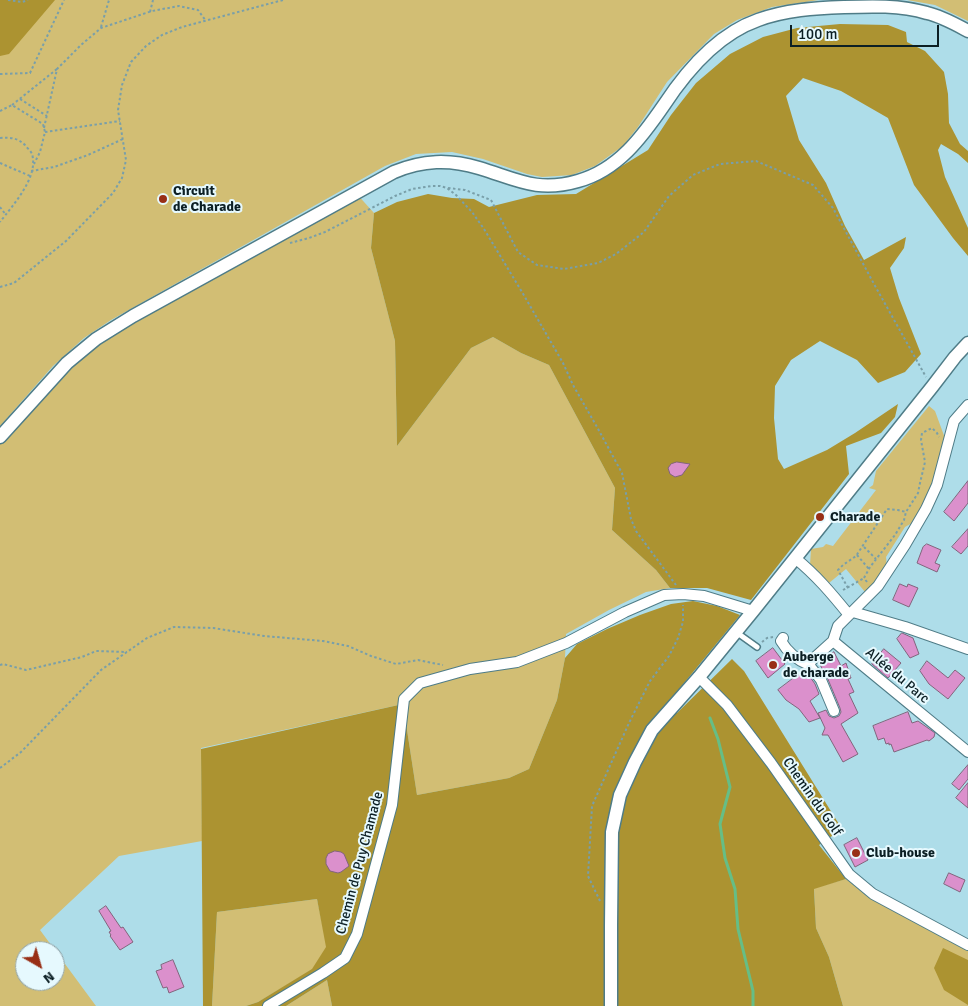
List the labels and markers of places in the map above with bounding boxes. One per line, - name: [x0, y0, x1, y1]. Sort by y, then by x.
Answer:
- place label: Circuit de Charade: [173, 183, 241, 216]
- marker: Circuit de Charade: [157, 193, 169, 205]
- place label: Charade: [830, 509, 880, 525]
- marker: Charade: [814, 511, 826, 523]
- place label: Auberge de charade: [783, 649, 849, 682]
- marker: Auberge de charade: [767, 659, 779, 671]
- place label: Club-house: [866, 845, 935, 861]
- marker: Club-house: [850, 847, 862, 859]

